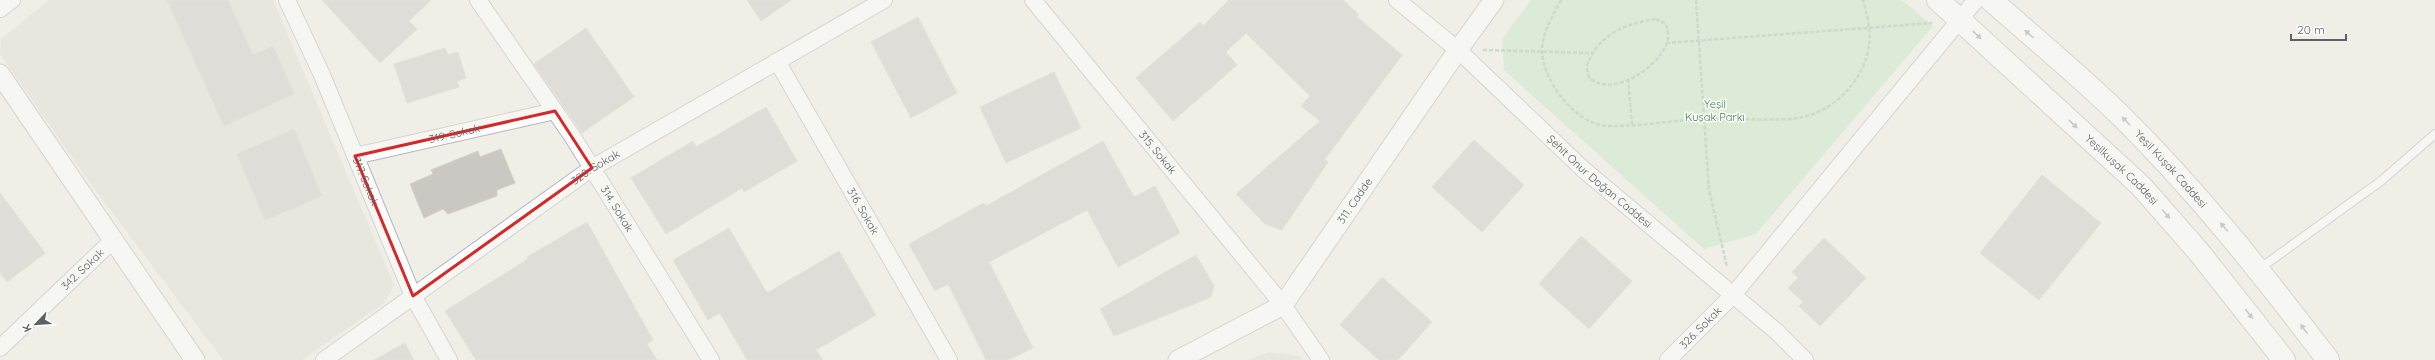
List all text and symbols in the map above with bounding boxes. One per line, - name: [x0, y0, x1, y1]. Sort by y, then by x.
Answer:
- scale bar: [2291, 16, 2346, 42]
- text: 20 m: [2297, 22, 2325, 37]
- one-way arrow: [2024, 30, 2035, 39]
- one-way arrow: [1972, 31, 1982, 40]
- park label: Yeşil Kuşak Parkı: [1685, 97, 1745, 124]
- one-way arrow: [2121, 116, 2131, 126]
- one-way arrow: [2067, 119, 2078, 128]
- street label: 319. Sokak: [428, 121, 481, 146]
- street label: Yeşil Kuşak Caddesi: [2132, 127, 2210, 210]
- street label: 315. Sokak: [1136, 128, 1180, 177]
- street label: Yeşilkuşak Caddesi: [2082, 131, 2161, 208]
- street label: Şehit Onur Doğan Caddesi: [1544, 132, 1655, 231]
- street label: 320. Sokak: [568, 147, 622, 188]
- street label: 317. Sokak: [350, 155, 382, 208]
- street label: 311. Cadde: [1334, 175, 1375, 226]
- street label: 314. Sokak: [598, 183, 637, 235]
- street label: 316. Sokak: [844, 185, 882, 237]
- one-way arrow: [2161, 209, 2171, 219]
- one-way arrow: [2219, 222, 2229, 232]
- street label: 342. Sokak: [58, 245, 107, 293]
- street label: 326. Sokak: [1676, 303, 1725, 352]
- north arrow: [16, 304, 56, 344]
- one-way arrow: [2244, 309, 2253, 320]
- text: K: [19, 322, 35, 334]
- one-way arrow: [2300, 323, 2309, 334]

